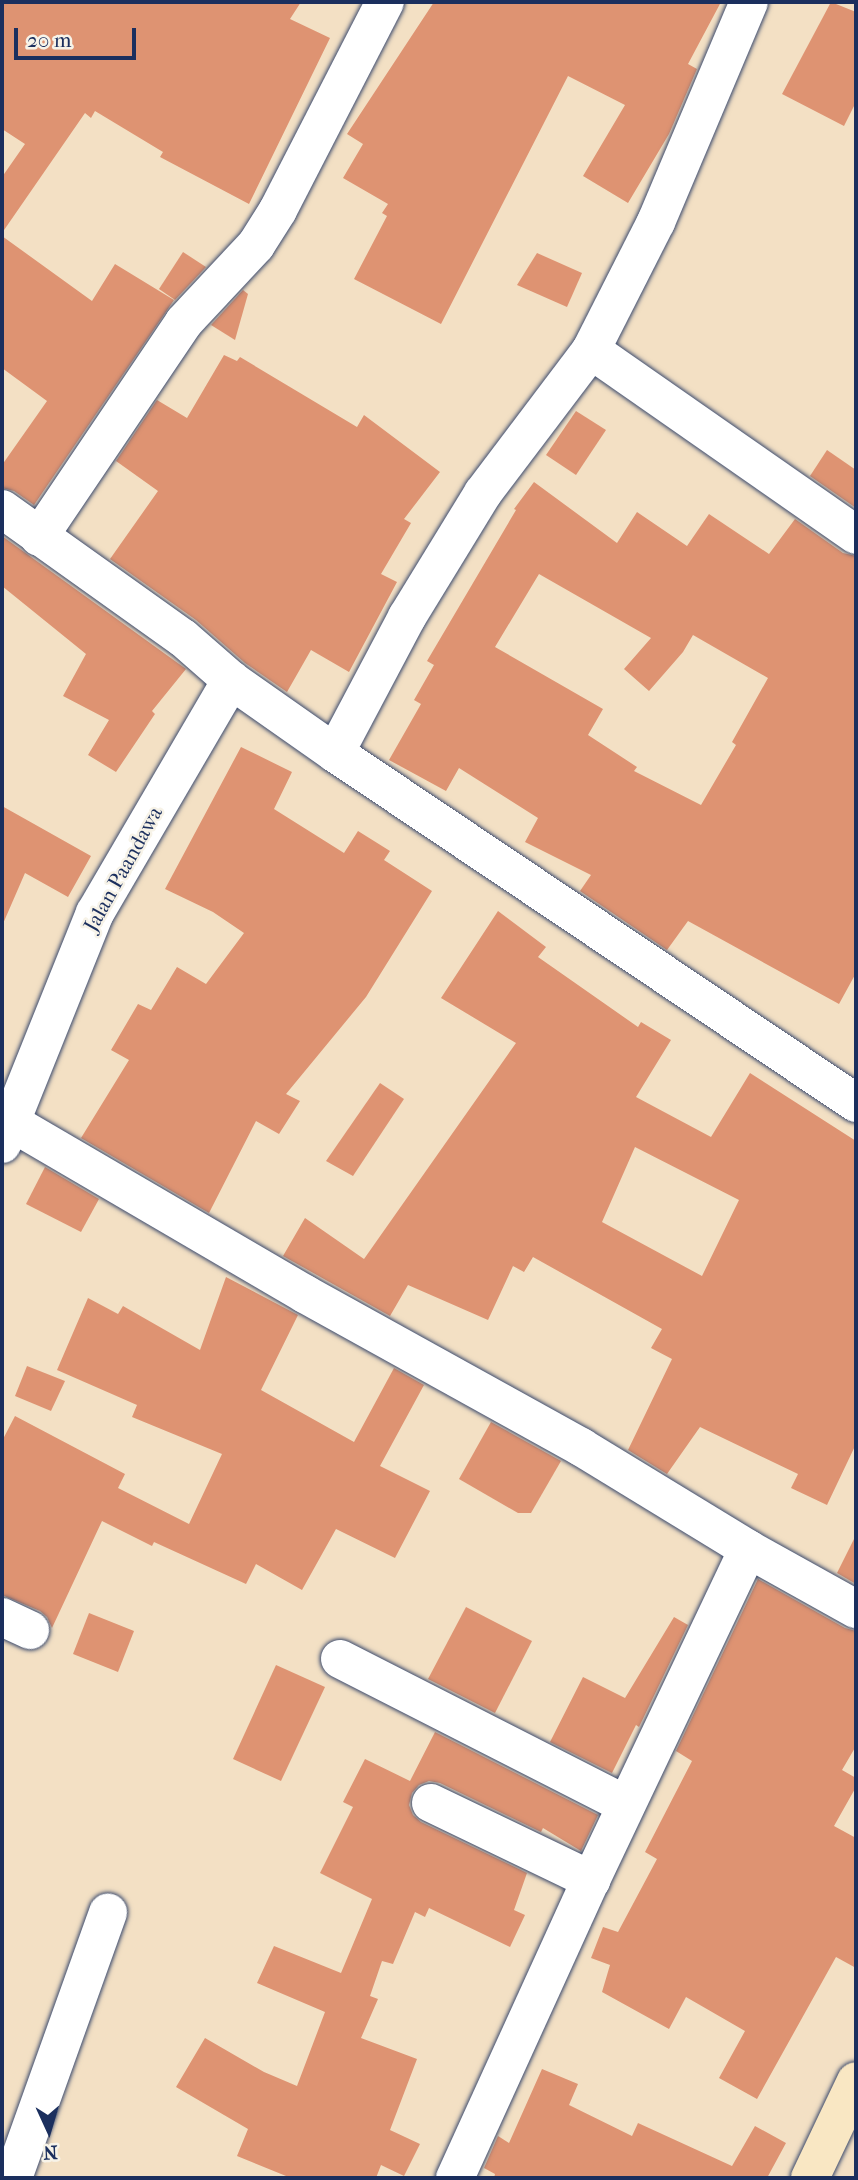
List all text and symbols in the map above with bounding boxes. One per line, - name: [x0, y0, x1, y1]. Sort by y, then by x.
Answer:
- scale bar: [18, 14, 140, 58]
- text: 20 m: [27, 28, 71, 52]
- street label: Jalan Paandawa: [78, 802, 168, 936]
- north arrow: [14, 2096, 84, 2166]
- text: N: [43, 2140, 58, 2163]

